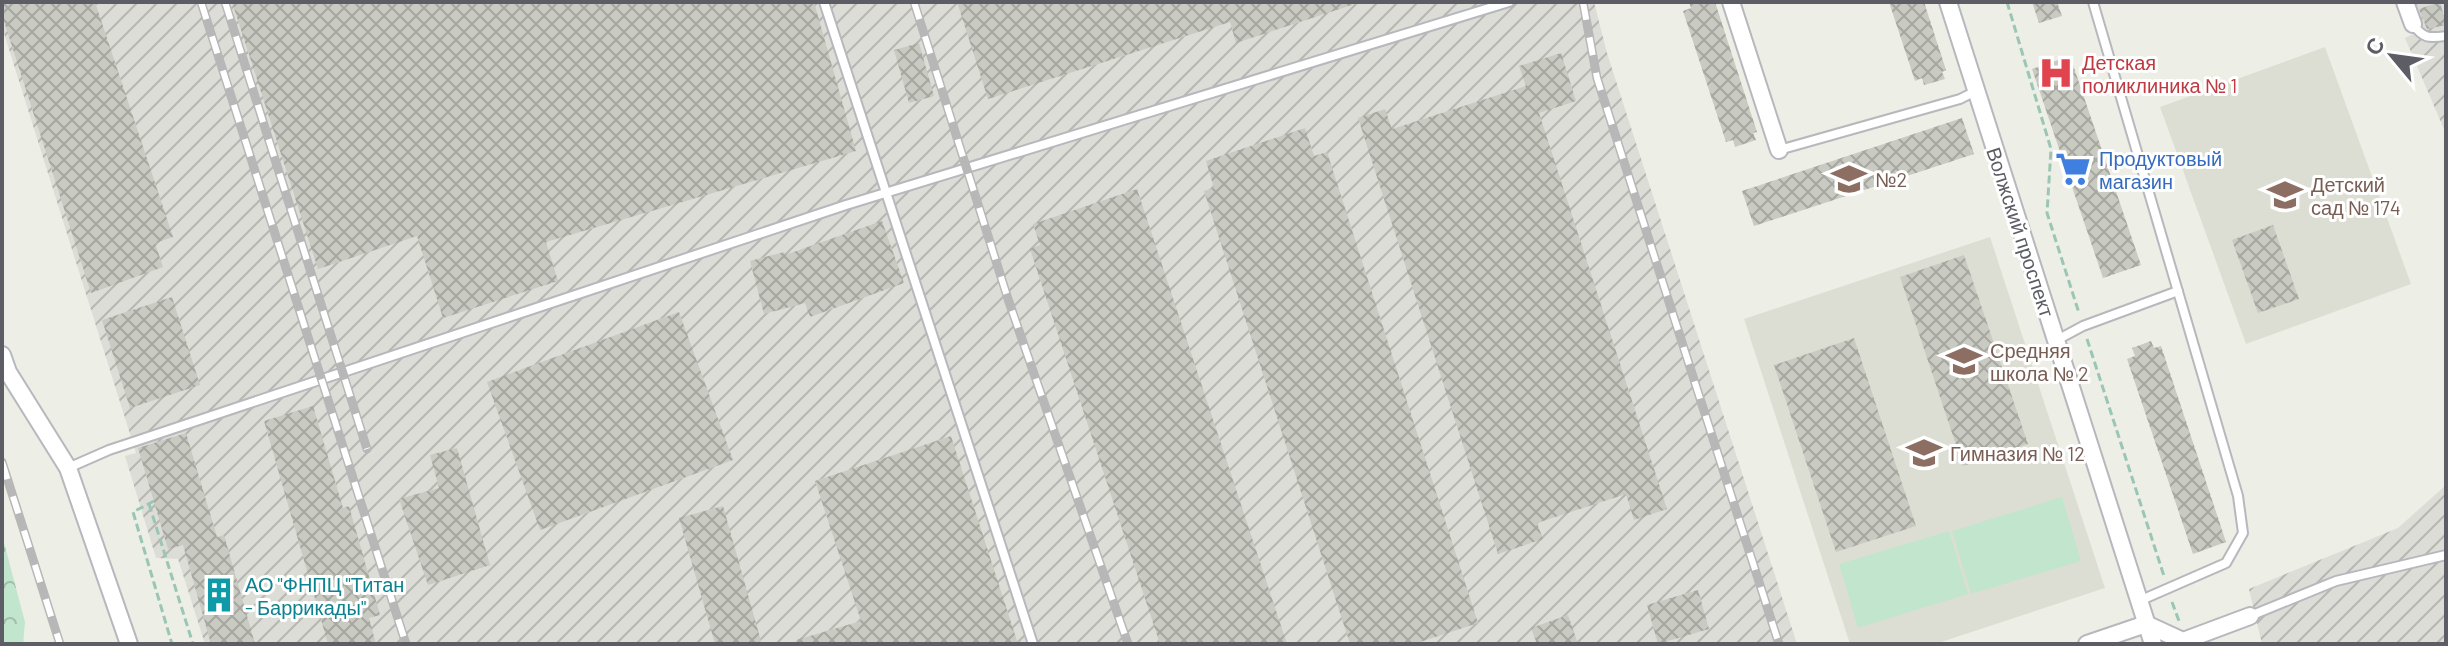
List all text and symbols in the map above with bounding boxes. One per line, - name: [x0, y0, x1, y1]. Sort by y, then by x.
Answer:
- north arrow: [2352, 16, 2432, 96]
- text: С: [2358, 32, 2389, 59]
- place label: Детская поликлиника № 1: [2082, 50, 2237, 97]
- hospital icon: Детская поликлиника № 1: [2037, 54, 2075, 92]
- street label: Волжский проспект: [1982, 144, 2060, 320]
- place label: Продуктовый магазин: [2099, 146, 2222, 193]
- supermarket icon: Продуктовый магазин: [2054, 150, 2092, 188]
- school or university icon: №2: [1830, 160, 1868, 198]
- place label: №2: [1875, 167, 1907, 191]
- place label: Детский сад № 174: [2311, 172, 2401, 219]
- school or university icon: Детский сад № 174: [2266, 176, 2304, 214]
- place label: Средняя школа № 2: [1990, 338, 2089, 385]
- school or university icon: Средняя школа № 2: [1945, 342, 1983, 380]
- school or university icon: Гимназия № 12: [1905, 434, 1943, 472]
- place label: Гимназия № 12: [1950, 441, 2085, 465]
- place label: АО "ФНПЦ "Титан - Баррикады": [245, 572, 404, 619]
- building icon: АО "ФНПЦ "Титан - Баррикады": [200, 576, 238, 614]

